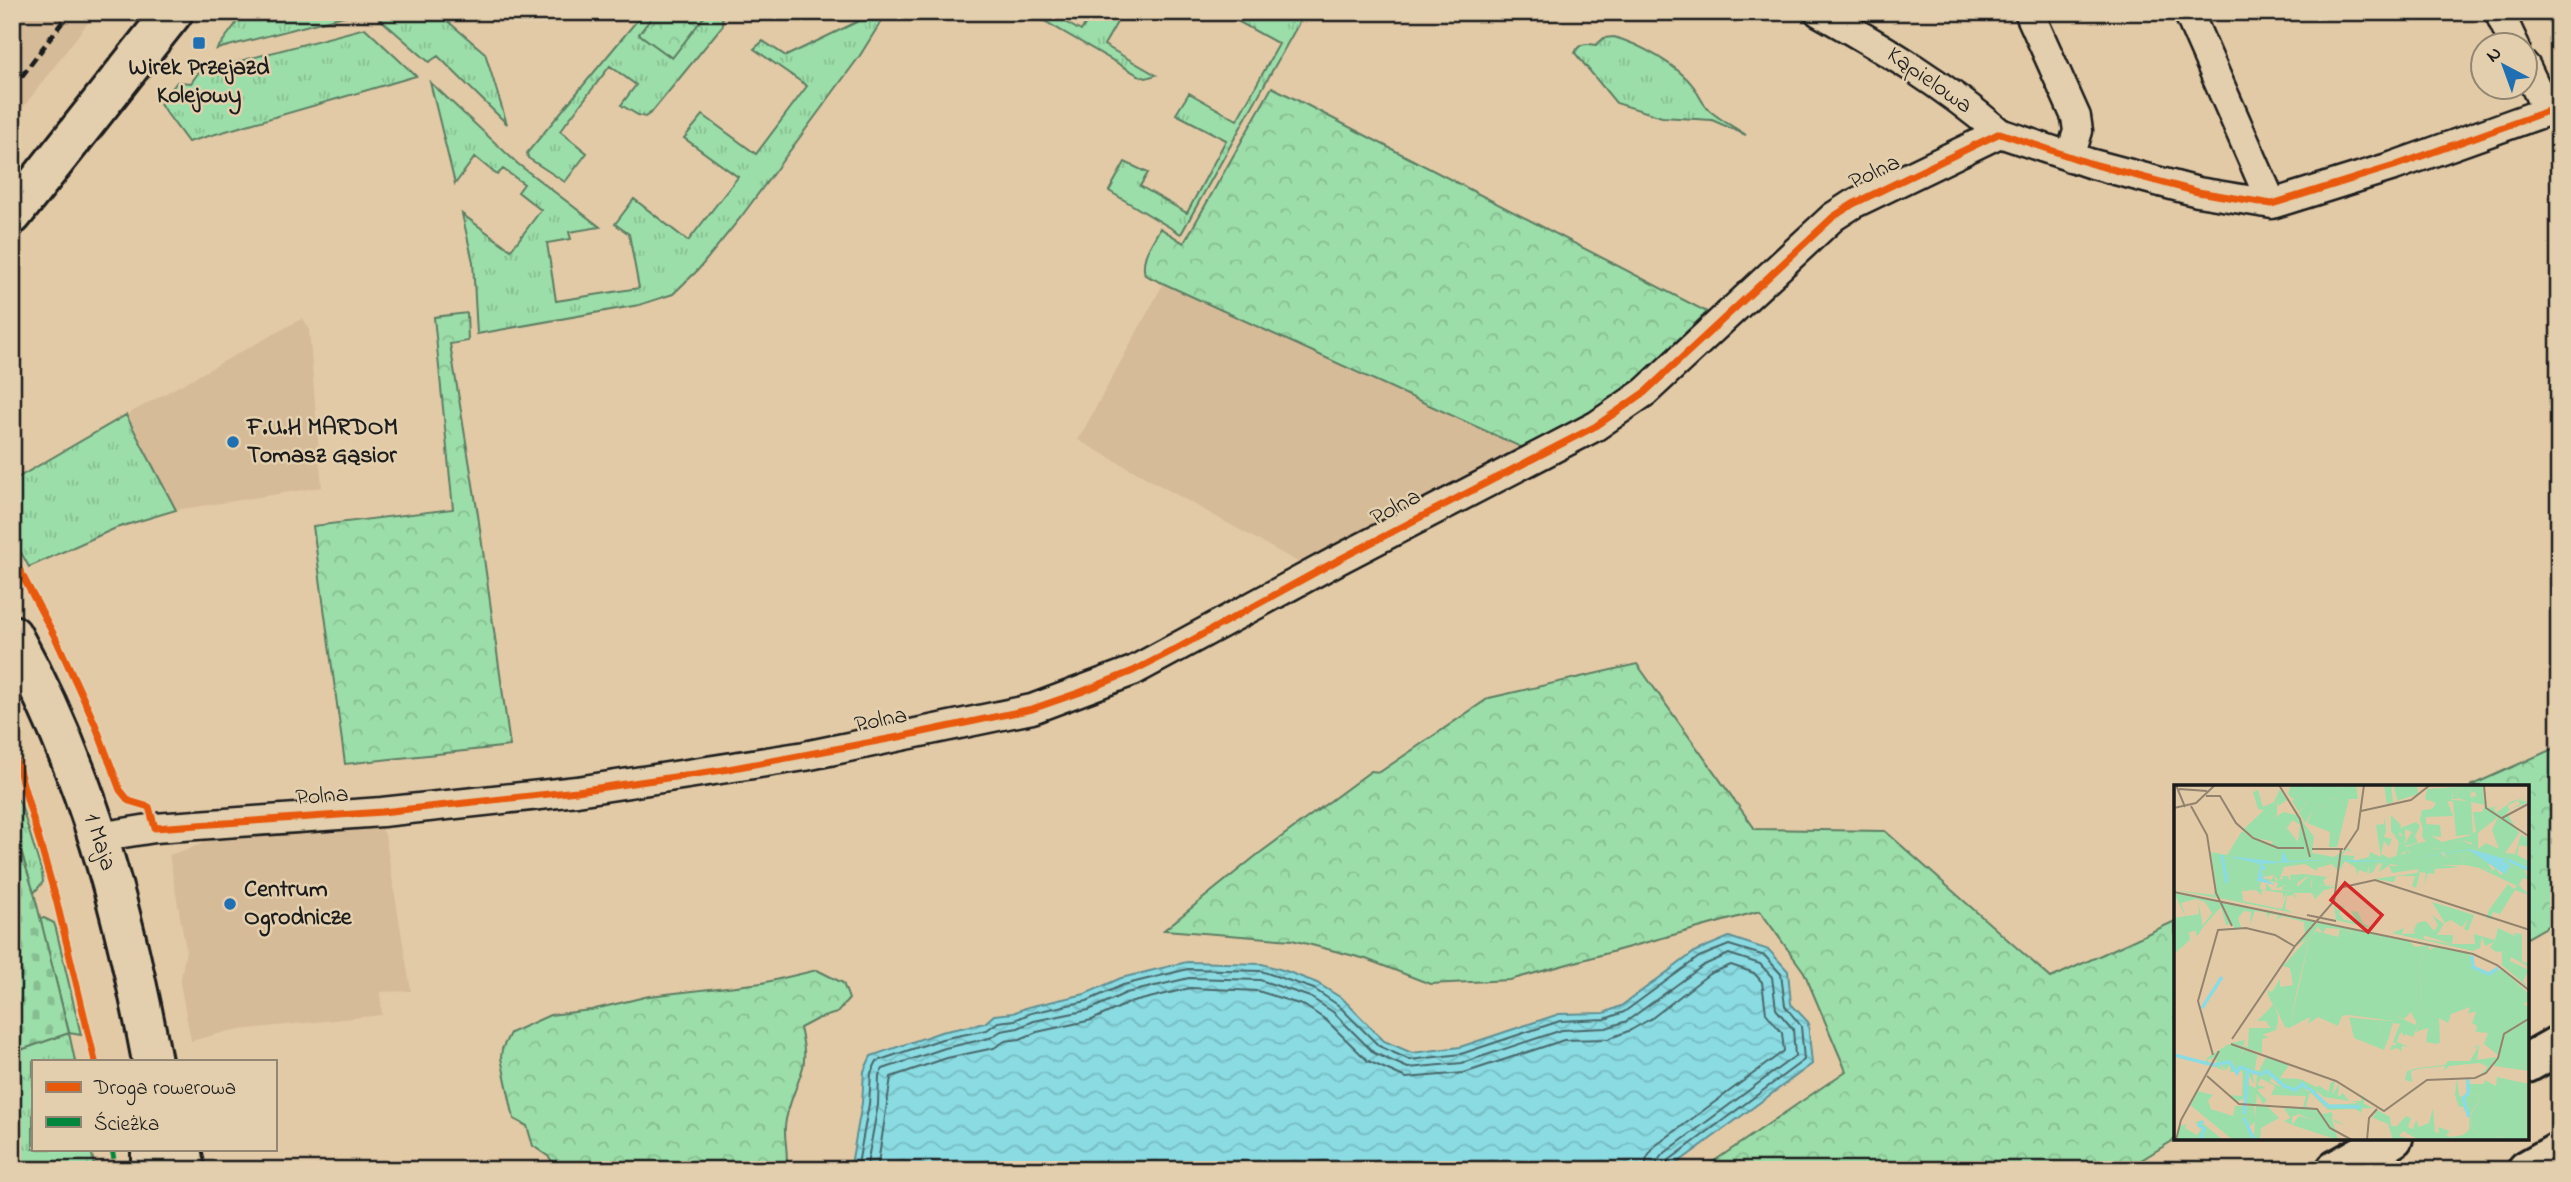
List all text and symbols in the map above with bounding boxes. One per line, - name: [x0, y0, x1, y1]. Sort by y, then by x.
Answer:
- north arrow: [2470, 32, 2540, 102]
- marker: Wirek Przejazd Kolejowy: [191, 35, 207, 51]
- street label: Kąpielowa: [1879, 39, 1979, 123]
- text: N: [2481, 41, 2508, 69]
- place label: Wirek Przejazd Kolejowy: [129, 51, 270, 115]
- street label: Polna: [1844, 146, 1906, 200]
- place label: F.U.H MARDOM Tomasz Gąsior: [246, 411, 398, 474]
- marker: F.U.H MARDOM Tomasz Gąsior: [225, 434, 241, 450]
- street label: Polna: [1364, 480, 1428, 536]
- street label: Polna: [852, 699, 910, 743]
- street label: Polna: [294, 778, 350, 816]
- inset map: [2174, 785, 2529, 1140]
- street label: 1 Maja: [73, 809, 125, 875]
- place label: Centrum Ogrodnicze: [244, 873, 353, 937]
- marker: Centrum Ogrodnicze: [222, 896, 238, 912]
- legend: [32, 1060, 276, 1150]
- text: Droga rowerowa: [93, 1074, 236, 1106]
- text: Ścieżka: [94, 1110, 159, 1140]

